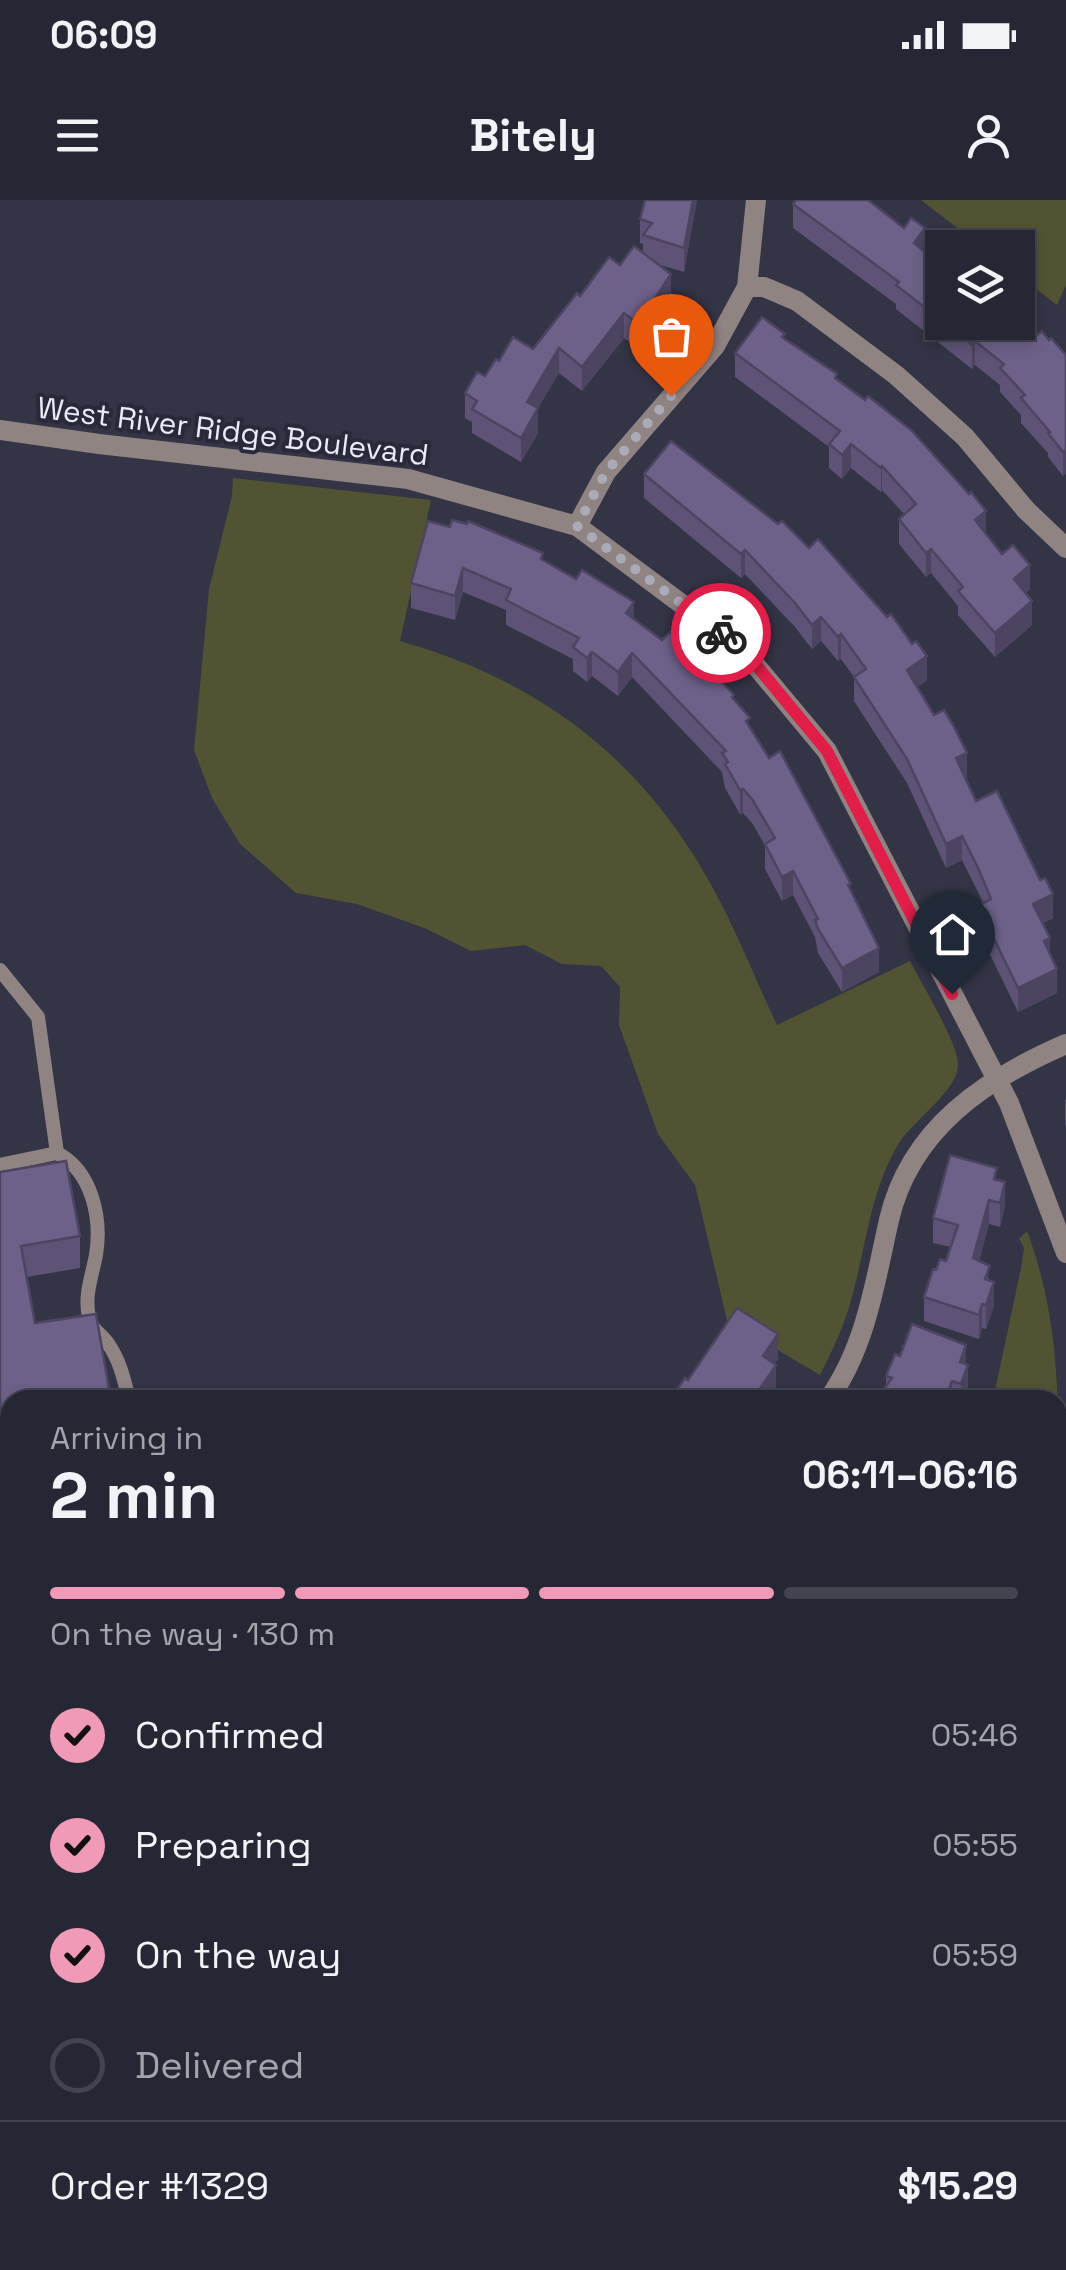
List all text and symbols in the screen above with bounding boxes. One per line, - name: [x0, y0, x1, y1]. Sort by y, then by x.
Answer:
- text: 06:09: [50, 11, 158, 59]
- text: Bitely: [469, 107, 597, 164]
- icon: menu: [50, 108, 105, 163]
- icon: person: [961, 108, 1016, 163]
- map controls: [925, 230, 1035, 340]
- button: layers: [925, 230, 1035, 340]
- pin: [629, 294, 714, 397]
- icon: bag: [644, 309, 699, 364]
- street label: West River Ridge Boulevard: [35, 388, 431, 474]
- courier: [671, 583, 771, 683]
- icon: bike: [694, 606, 749, 661]
- pin: [910, 892, 995, 995]
- icon: home: [925, 907, 980, 962]
- text: Arriving in: [50, 1418, 203, 1458]
- text: 06:11–06:16: [802, 1451, 1018, 1499]
- text: 2 min: [50, 1454, 218, 1537]
- text: On the way · 130 m: [50, 1614, 335, 1654]
- icon: check: [50, 1708, 105, 1763]
- text: Confirmed: [135, 1711, 325, 1759]
- text: 05:46: [931, 1715, 1018, 1755]
- icon: check: [50, 1818, 105, 1873]
- text: Preparing: [135, 1821, 312, 1869]
- text: 05:55: [932, 1825, 1018, 1865]
- icon: check: [50, 1928, 105, 1983]
- text: On the way: [135, 1931, 341, 1979]
- text: 05:59: [931, 1935, 1018, 1975]
- text: Delivered: [135, 2041, 304, 2089]
- text: Order #1329: [50, 2162, 269, 2210]
- text: $15.29: [898, 2162, 1018, 2210]

